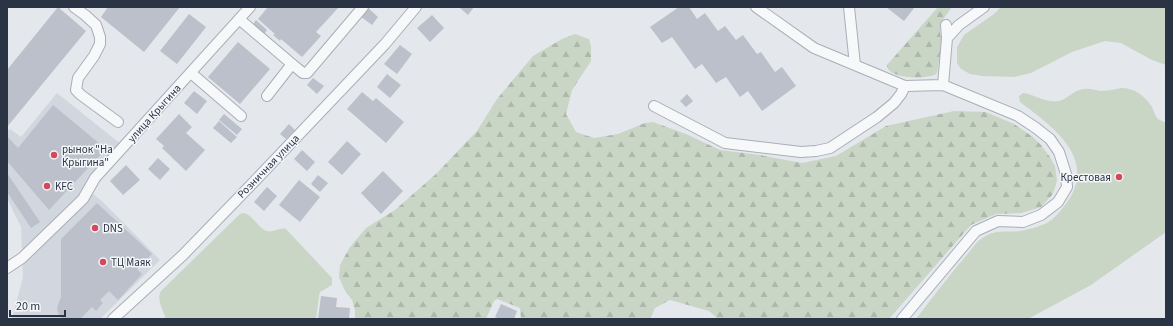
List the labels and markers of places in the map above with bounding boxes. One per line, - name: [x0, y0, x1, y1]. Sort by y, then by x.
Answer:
- place label: рынок "На Крыгина": [62, 142, 113, 170]
- marker: рынок "На Крыгина": [49, 150, 59, 160]
- place label: Крестовая: [1060, 170, 1111, 185]
- marker: Крестовая: [1114, 172, 1124, 182]
- place label: KFC: [55, 179, 73, 194]
- marker: KFC: [42, 181, 52, 191]
- place label: DNS: [103, 221, 123, 236]
- marker: DNS: [90, 223, 100, 233]
- place label: ТЦ Маяк: [111, 255, 151, 270]
- marker: ТЦ Маяк: [98, 257, 108, 267]

